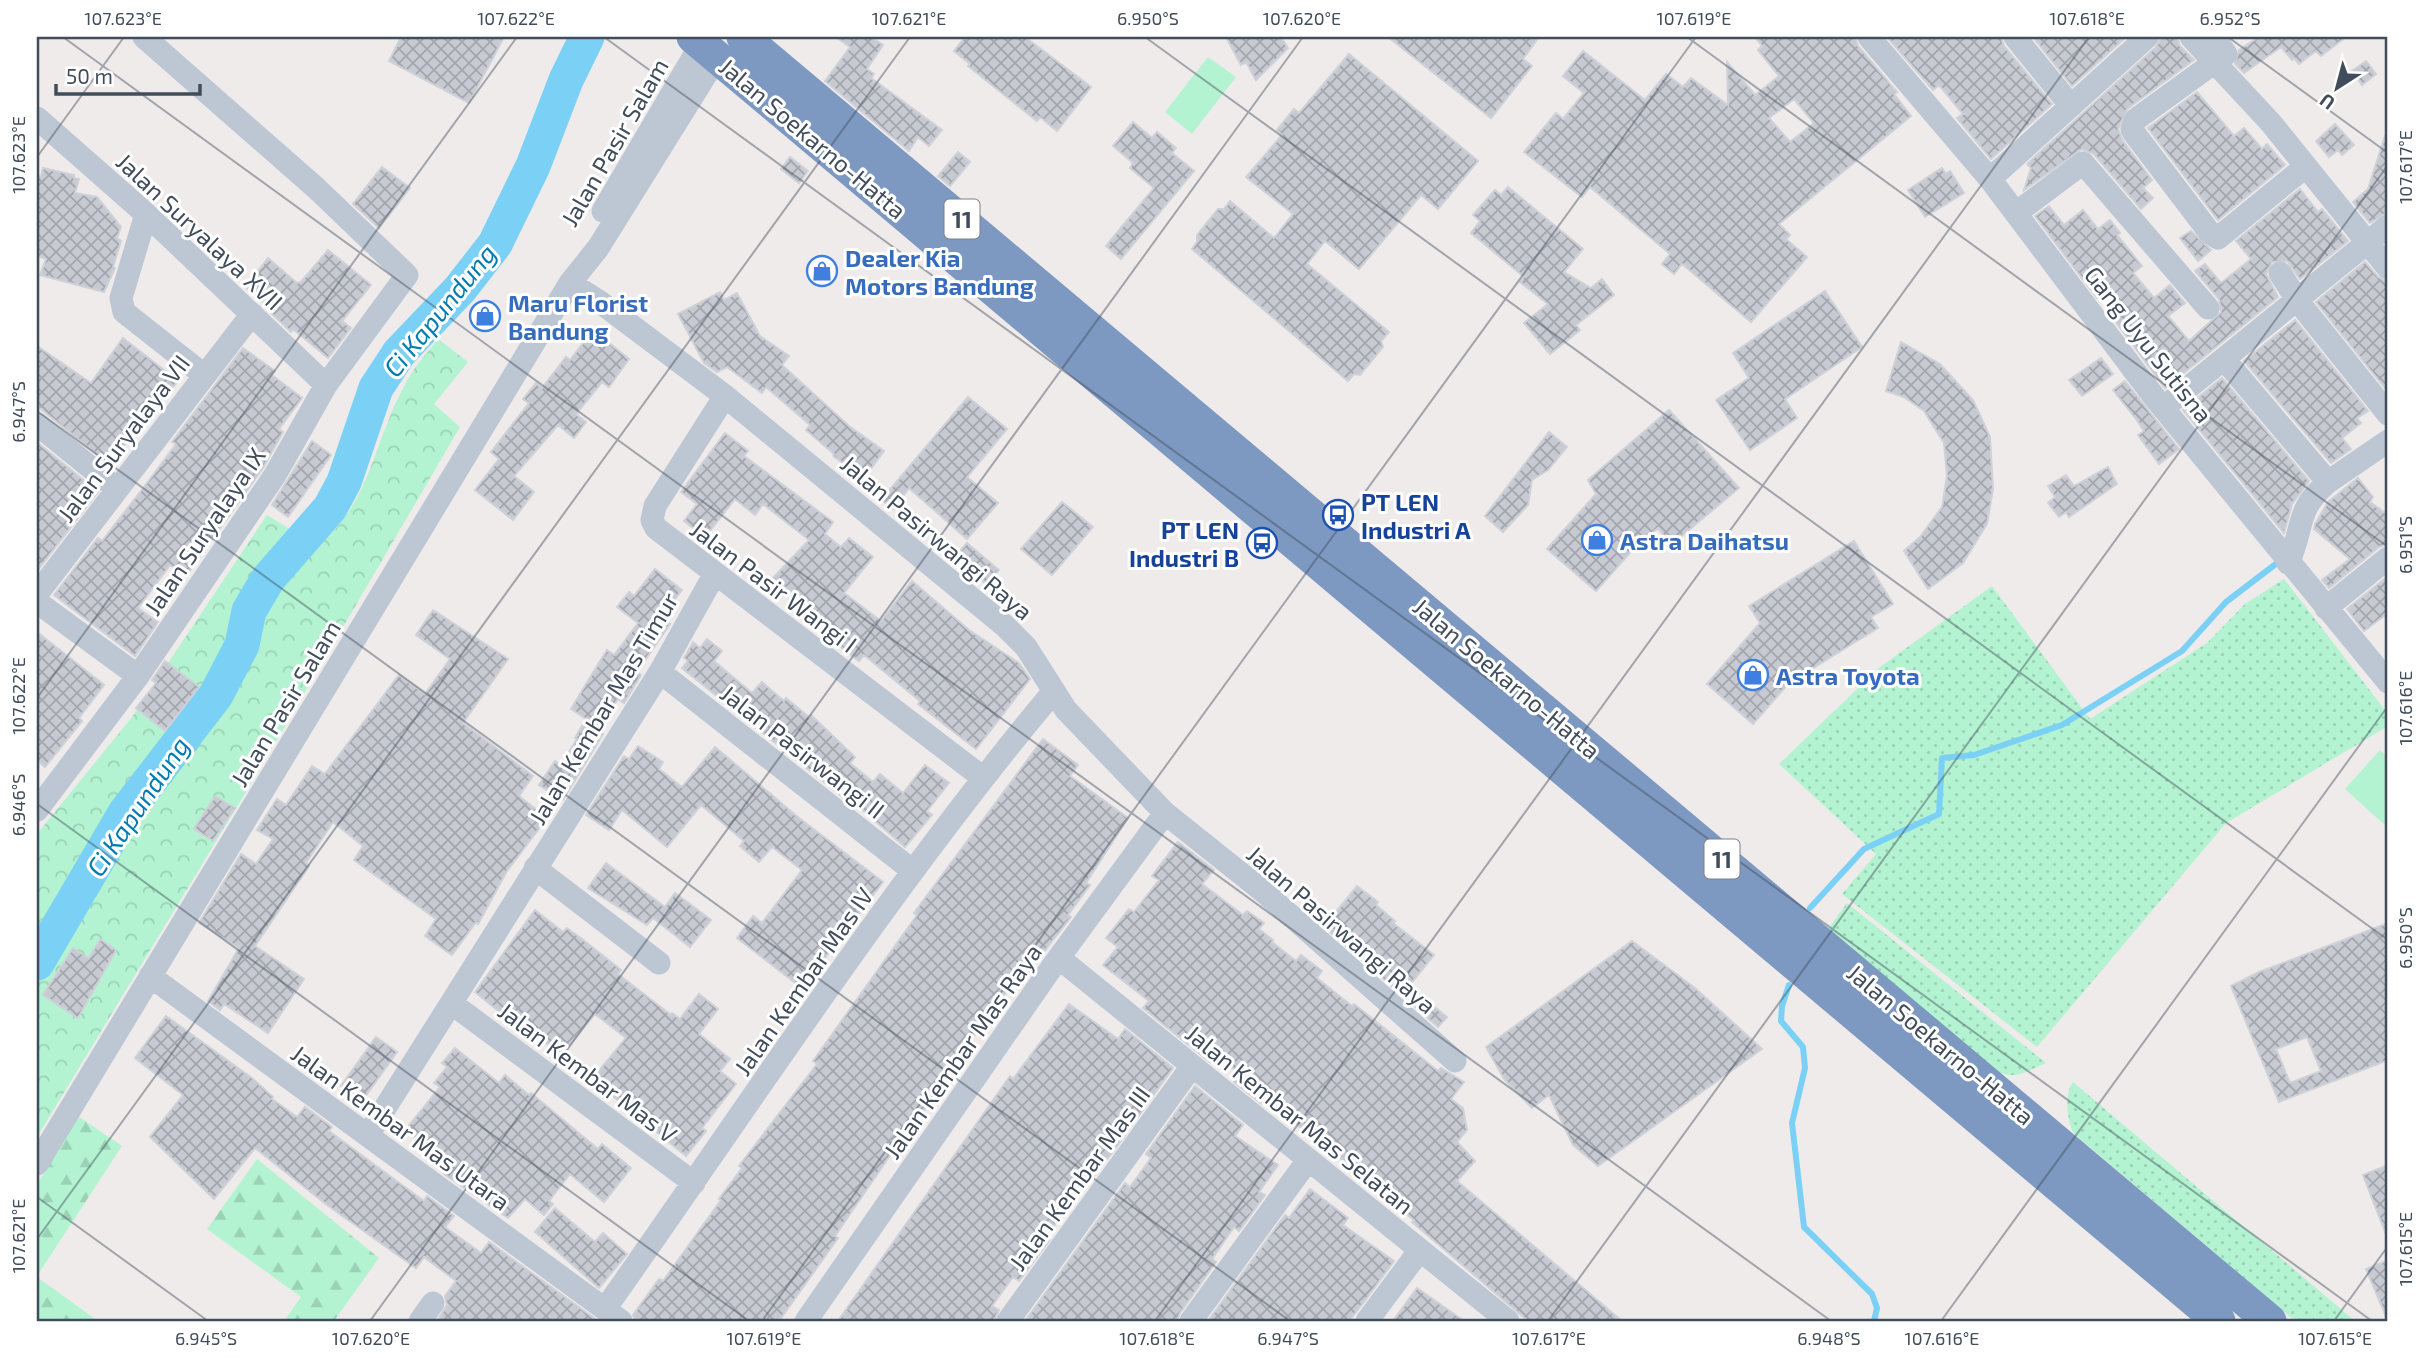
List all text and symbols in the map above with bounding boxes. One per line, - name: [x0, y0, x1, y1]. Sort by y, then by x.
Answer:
- text: 107.623°E: [84, 7, 162, 29]
- text: 107.622°E: [477, 7, 555, 29]
- text: 107.621°E: [872, 7, 946, 29]
- text: 6.950°S: [1117, 7, 1179, 29]
- text: 107.620°E: [1263, 7, 1341, 29]
- text: 107.619°E: [1657, 7, 1731, 29]
- text: 107.618°E: [2049, 7, 2125, 29]
- text: 6.952°S: [2199, 7, 2261, 29]
- street label: Jalan Soekarno-Hatta: [714, 51, 912, 225]
- scale bar: [56, 52, 200, 96]
- north arrow: [2302, 52, 2372, 122]
- street label: Jalan Pasir Salam: [554, 53, 674, 231]
- text: 50 m: [66, 63, 113, 88]
- text: U: [2315, 89, 2339, 115]
- text: 107.623°E: [7, 116, 29, 194]
- text: 107.617°E: [2394, 130, 2416, 204]
- street label: Jalan Suryalaya XVII: [111, 147, 289, 315]
- road number: 11: [944, 200, 979, 238]
- water label: Ci Kapundung: [376, 238, 502, 382]
- place label: Dealer Kia Motors Bandung: [845, 243, 1034, 300]
- shop icon: Dealer Kia Motors Bandung: [805, 254, 839, 288]
- street label: Gang Uyu Sutisna: [2079, 260, 2219, 428]
- place label: Maru Florist Bandung: [508, 288, 648, 345]
- shop icon: Maru Florist Bandung: [468, 299, 502, 333]
- street label: Jalan Suryalaya VII: [51, 349, 195, 527]
- text: 6.947°S: [7, 381, 29, 443]
- street label: Jalan Suryalaya IX: [137, 441, 271, 620]
- street label: Jalan Pasirwangi Raya: [835, 448, 1039, 626]
- place label: PT LEN Industri A: [1361, 487, 1471, 544]
- bus stop icon: PT LEN Industri A: [1321, 498, 1355, 532]
- street label: Jalan Pasir Wangi I: [685, 514, 863, 658]
- place label: PT LEN Industri B: [1129, 515, 1239, 572]
- text: 6.951°S: [2394, 516, 2416, 574]
- shop icon: Astra Daihatsu: [1580, 523, 1614, 557]
- bus stop icon: PT LEN Industri B: [1245, 526, 1279, 560]
- place label: Astra Daihatsu: [1620, 526, 1789, 555]
- street label: Jalan Kembar Mas Timur: [522, 586, 684, 829]
- street label: Jalan Soekarno-Hatta: [1408, 591, 1606, 765]
- street label: Jalan Pasir Salam: [224, 615, 346, 791]
- text: 107.622°E: [7, 657, 29, 735]
- shop icon: Astra Toyota: [1736, 658, 1770, 692]
- place label: Astra Toyota: [1776, 661, 1920, 690]
- text: 107.616°E: [2394, 671, 2416, 745]
- street label: Jalan Pasirwangi II: [715, 678, 891, 824]
- water label: Ci Kapundung: [79, 731, 195, 881]
- text: 6.946°S: [7, 774, 29, 836]
- street label: Jalan Pasirwangi Raya: [1241, 839, 1443, 1019]
- road number: 11: [1704, 839, 1740, 878]
- street label: Jalan Kembar Mas IV: [727, 881, 879, 1081]
- text: 6.950°S: [2394, 907, 2416, 969]
- street label: Jalan Kembar Mas Raya: [877, 938, 1047, 1164]
- street label: Jalan Soekarno-Hatta: [1842, 957, 2040, 1131]
- street label: Jalan Kembar Mas V: [493, 995, 683, 1149]
- street label: Jalan Kembar Mas Selatan: [1180, 1018, 1420, 1220]
- street label: Jalan Kembar Mas Utara: [286, 1038, 516, 1216]
- street label: Jalan Kembar Mas III: [1002, 1080, 1156, 1276]
- text: 107.621°E: [7, 1199, 29, 1273]
- text: 107.615°E: [2394, 1212, 2416, 1286]
- text: 6.945°S: [175, 1327, 237, 1349]
- text: 107.620°E: [332, 1327, 410, 1349]
- text: 107.619°E: [727, 1327, 801, 1349]
- text: 107.618°E: [1119, 1327, 1195, 1349]
- text: 6.947°S: [1257, 1327, 1319, 1349]
- text: 107.617°E: [1512, 1327, 1586, 1349]
- text: 6.948°S: [1797, 1327, 1861, 1349]
- text: 107.616°E: [1905, 1327, 1979, 1349]
- text: 107.615°E: [2298, 1327, 2372, 1349]

